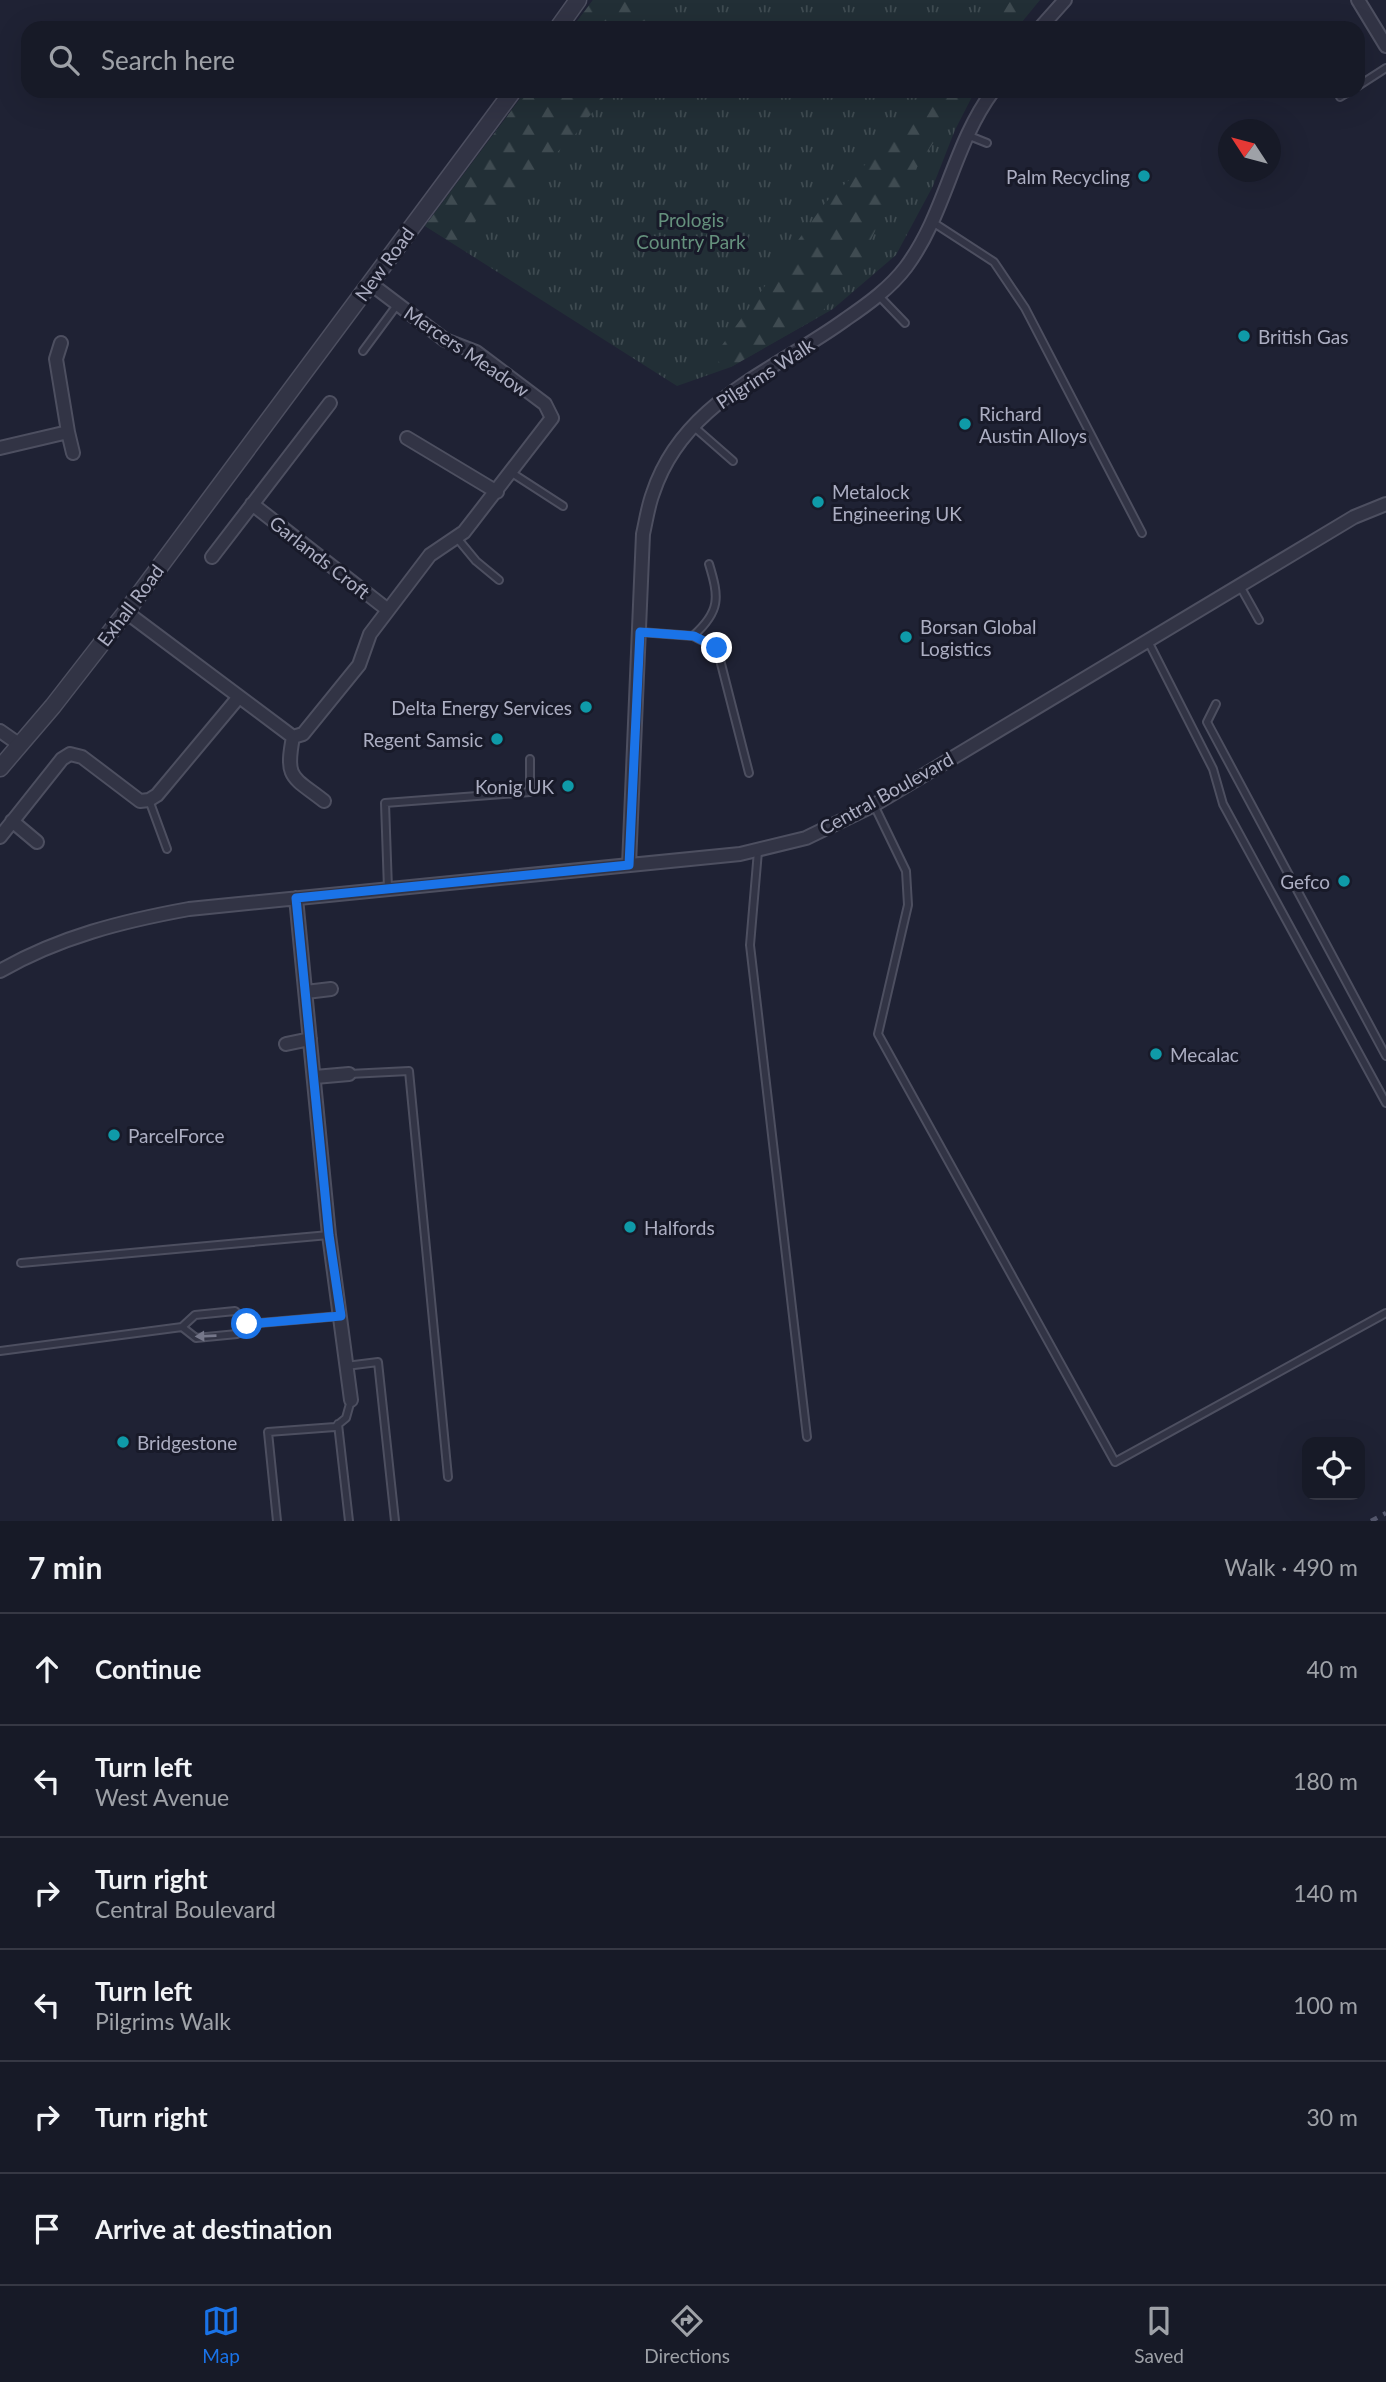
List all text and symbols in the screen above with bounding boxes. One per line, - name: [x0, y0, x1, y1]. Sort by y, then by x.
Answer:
- search box: [21, 21, 1365, 98]
- icon: search: [45, 41, 83, 79]
- text: Search here: [101, 44, 235, 76]
- north arrow: [1218, 119, 1281, 182]
- place label: Palm Recycling: [1006, 165, 1130, 188]
- marker: Palm Recycling: [1136, 168, 1152, 184]
- park label: Prologis Country Park: [636, 208, 746, 253]
- street label: New Road: [350, 223, 418, 305]
- street label: Mercers Meadow: [400, 301, 534, 401]
- place label: British Gas: [1258, 325, 1348, 348]
- marker: British Gas: [1236, 328, 1252, 344]
- street label: Pilgrims Walk: [712, 333, 819, 413]
- place label: Richard Austin Alloys: [979, 402, 1087, 447]
- marker: Richard Austin Alloys: [957, 416, 973, 432]
- place label: Metalock Engineering UK: [832, 480, 962, 525]
- marker: Metalock Engineering UK: [810, 494, 826, 510]
- street label: Garlands Croft: [265, 511, 375, 603]
- street label: Exhall Road: [92, 560, 168, 650]
- place label: Borsan Global Logistics: [920, 615, 1037, 660]
- marker: Borsan Global Logistics: [898, 629, 914, 645]
- route end: [701, 632, 732, 663]
- place label: Delta Energy Services: [391, 696, 572, 719]
- marker: Delta Energy Services: [578, 699, 594, 715]
- place label: Regent Samsic: [363, 728, 483, 751]
- marker: Regent Samsic: [489, 731, 505, 747]
- street label: Central Boulevard: [815, 747, 957, 839]
- place label: Konig UK: [475, 775, 554, 798]
- marker: Konig UK: [560, 778, 576, 794]
- place label: Gefco: [1280, 870, 1330, 893]
- marker: Gefco: [1336, 873, 1352, 889]
- place label: Mecalac: [1170, 1043, 1239, 1066]
- marker: Mecalac: [1148, 1046, 1164, 1062]
- place label: ParcelForce: [128, 1124, 225, 1147]
- marker: ParcelForce: [106, 1127, 122, 1143]
- place label: Halfords: [644, 1216, 715, 1239]
- marker: Halfords: [622, 1219, 638, 1235]
- route start: [231, 1308, 262, 1339]
- one-way arrow: [195, 1330, 217, 1342]
- place label: Bridgestone: [137, 1431, 237, 1454]
- marker: Bridgestone: [115, 1434, 131, 1450]
- map controls: [1302, 1437, 1365, 1500]
- button: locate: [1302, 1437, 1365, 1500]
- text: 7 min: [28, 1549, 102, 1585]
- text: Walk · 490 m: [1224, 1553, 1358, 1581]
- icon: ahead: [28, 1650, 66, 1688]
- text: Continue: [95, 1653, 201, 1685]
- text: 40 m: [1307, 1655, 1358, 1683]
- text: Turn left: [95, 1751, 192, 1783]
- icon: left: [28, 1762, 66, 1800]
- text: 180 m: [1293, 1767, 1358, 1795]
- text: West Avenue: [95, 1783, 229, 1811]
- text: Turn right: [95, 1863, 208, 1895]
- icon: right: [28, 1874, 66, 1912]
- text: 140 m: [1293, 1879, 1358, 1907]
- text: Central Boulevard: [95, 1895, 276, 1923]
- text: Turn left: [95, 1975, 192, 2007]
- icon: left: [28, 1986, 66, 2024]
- text: 100 m: [1293, 1991, 1358, 2019]
- text: Pilgrims Walk: [95, 2007, 231, 2035]
- icon: right: [28, 2098, 66, 2136]
- text: Turn right: [95, 2101, 208, 2133]
- text: 30 m: [1307, 2103, 1358, 2131]
- icon: arrive: [28, 2210, 66, 2248]
- text: Arrive at destination: [95, 2213, 332, 2245]
- tab: Map: [202, 2302, 240, 2367]
- tab: Directions: [644, 2302, 730, 2367]
- tab: Saved: [1134, 2302, 1184, 2367]

